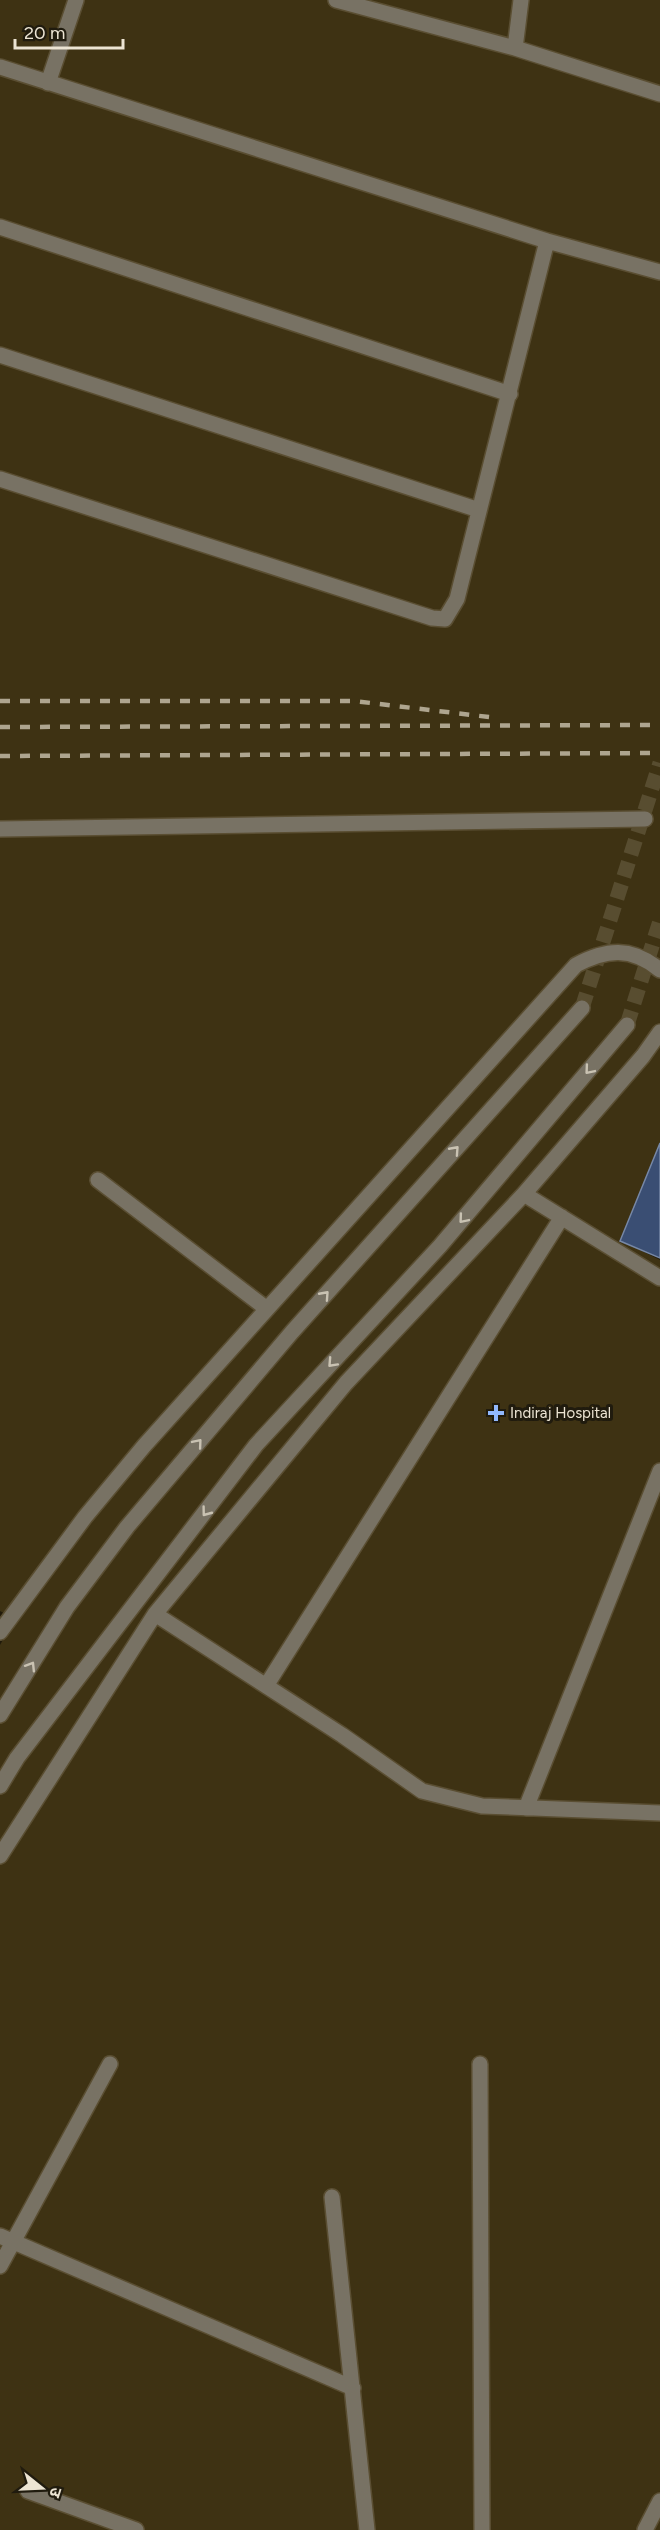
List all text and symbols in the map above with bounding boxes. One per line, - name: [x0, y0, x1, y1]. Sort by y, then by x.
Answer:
- scale bar: [15, 12, 123, 50]
- text: 20 m: [24, 22, 65, 44]
- one-way arrow: [585, 1063, 596, 1074]
- one-way arrow: [448, 1146, 459, 1156]
- one-way arrow: [459, 1212, 470, 1223]
- one-way arrow: [318, 1291, 329, 1302]
- one-way arrow: [328, 1356, 339, 1367]
- marker: Indiraj Hospital: [487, 1404, 505, 1422]
- place label: Indiraj Hospital: [510, 1404, 611, 1422]
- one-way arrow: [191, 1439, 202, 1450]
- one-way arrow: [202, 1505, 213, 1516]
- one-way arrow: [24, 1661, 35, 1672]
- north arrow: [12, 2458, 72, 2518]
- text: उ: [45, 2485, 66, 2500]

